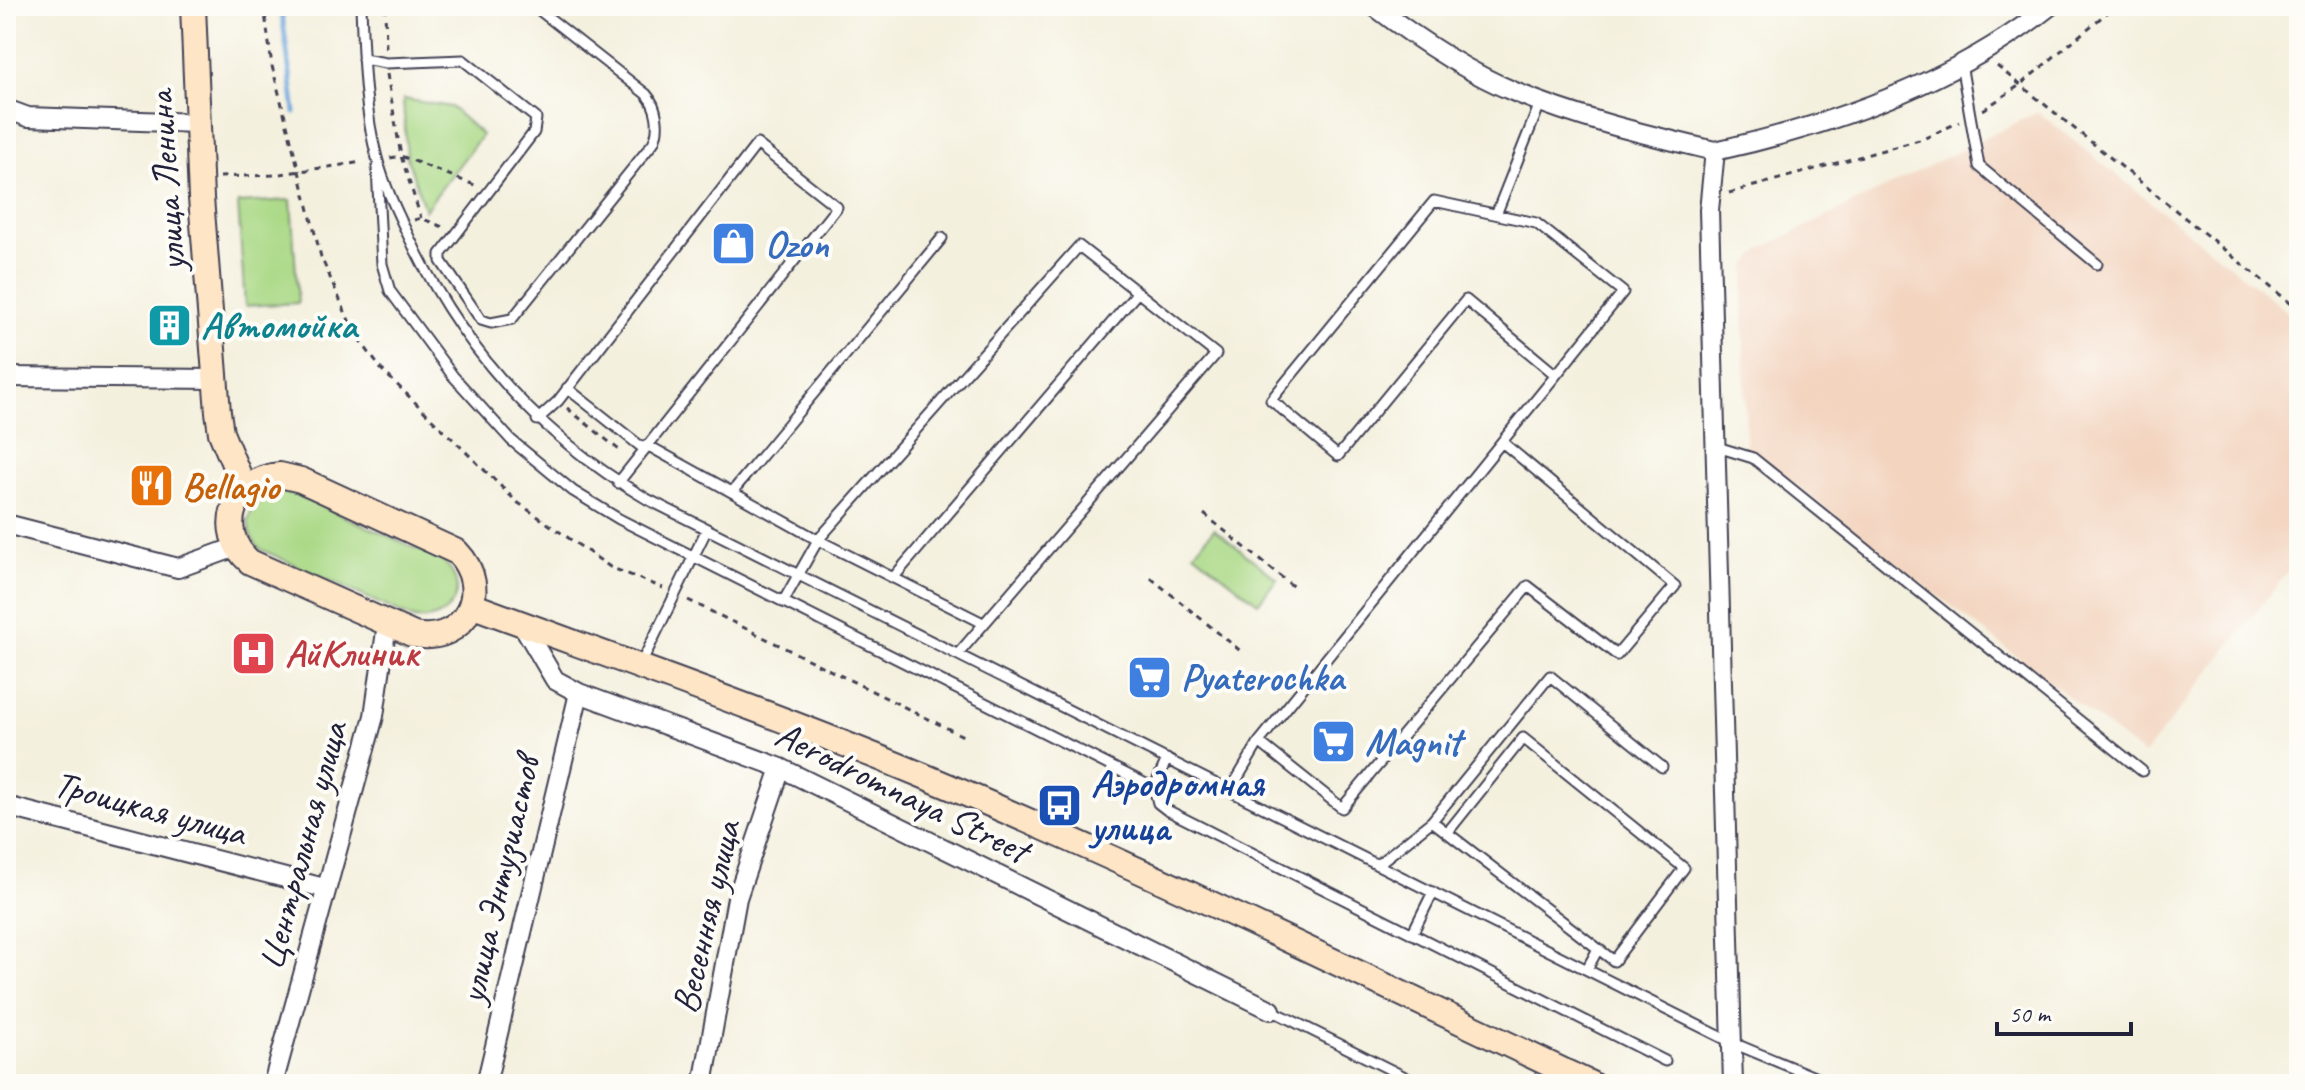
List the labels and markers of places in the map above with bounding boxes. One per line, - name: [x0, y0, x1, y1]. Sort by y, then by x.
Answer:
- shop icon: Ozon: [710, 220, 758, 268]
- place label: Ozon: [765, 221, 830, 268]
- building icon: Автомойка: [146, 301, 194, 349]
- place label: Автомойка: [201, 302, 360, 349]
- restaurant icon: Bellagio: [127, 462, 175, 510]
- place label: Bellagio: [182, 463, 281, 510]
- hospital icon: АйКлиник: [230, 629, 278, 677]
- place label: АйКлиник: [285, 630, 421, 677]
- supermarket icon: Pyaterochka: [1126, 653, 1174, 701]
- place label: Pyaterochka: [1181, 654, 1347, 701]
- supermarket icon: Magnit: [1310, 718, 1358, 766]
- place label: Magnit: [1365, 719, 1466, 766]
- place label: Аэродромная улица: [1088, 760, 1266, 851]
- bus stop icon: Аэродромная улица: [1036, 781, 1084, 829]

